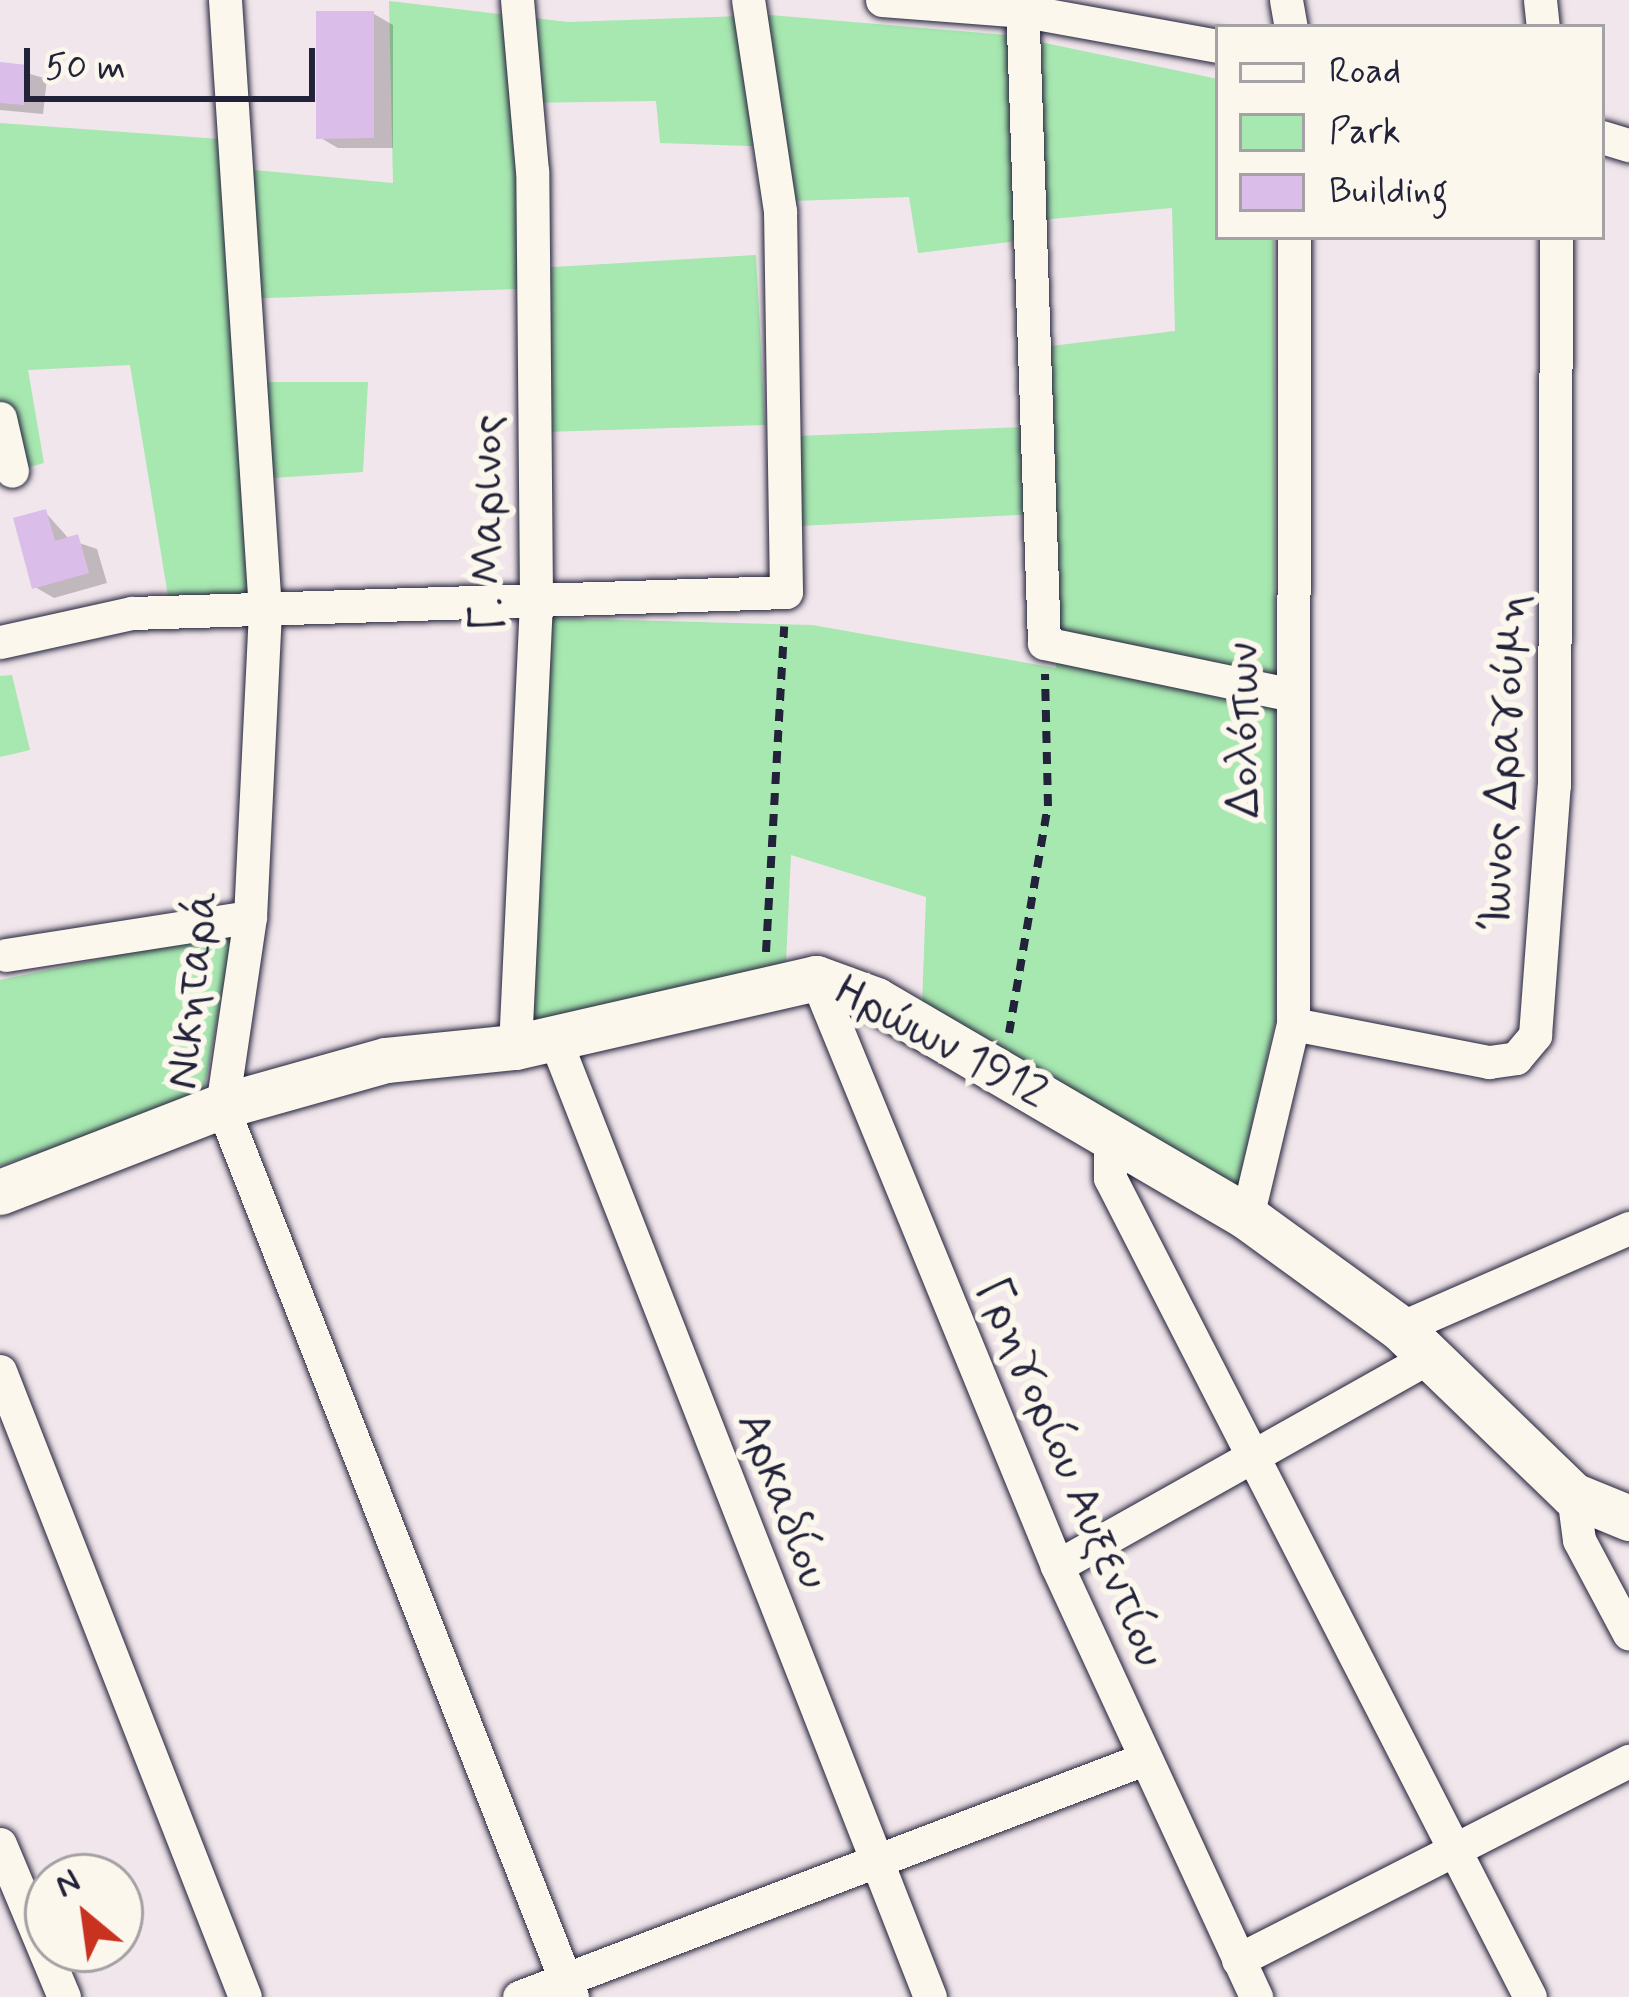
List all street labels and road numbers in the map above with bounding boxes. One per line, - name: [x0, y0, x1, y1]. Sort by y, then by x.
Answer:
- street label: Γ. Μαρινος: [462, 414, 516, 632]
- street label: Ίωνος Δραγούμη: [1469, 592, 1541, 932]
- street label: Δολόπων: [1218, 642, 1272, 818]
- street label: Νικηταρά: [157, 888, 231, 1092]
- street label: Ηρώων 1912: [824, 964, 1056, 1122]
- street label: Γρηγορίου Αυξεντίου: [964, 1271, 1176, 1675]
- street label: Αρκαδίου: [724, 1405, 840, 1597]

